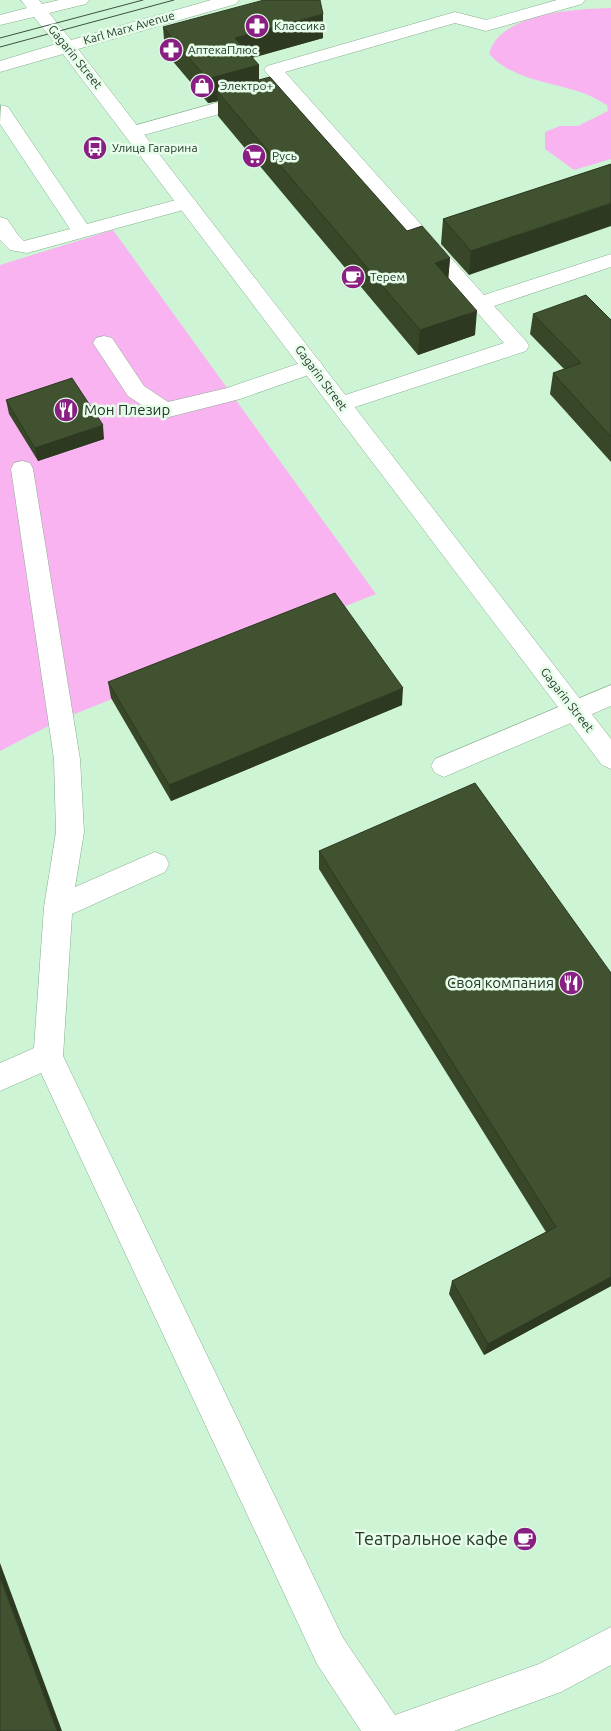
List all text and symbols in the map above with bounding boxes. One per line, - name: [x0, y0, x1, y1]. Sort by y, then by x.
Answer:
- street label: Karl Marx Avenue: [82, 8, 176, 47]
- pharmacy icon: Классика: [244, 13, 270, 39]
- place label: Классика: [274, 19, 325, 32]
- street label: Gagarin Street: [46, 22, 105, 91]
- pharmacy icon: АптекаПлюс: [158, 37, 184, 63]
- place label: АптекаПлюс: [188, 43, 258, 56]
- shop icon: Электро+: [189, 73, 215, 99]
- place label: Электро+: [220, 79, 273, 92]
- bus stop icon: Улица Гагарина: [82, 135, 108, 161]
- place label: Улица Гагарина: [112, 141, 198, 154]
- supermarket icon: Русь: [241, 143, 267, 169]
- place label: Русь: [272, 149, 297, 162]
- cafe icon: Терем: [340, 264, 366, 290]
- place label: Терем: [370, 270, 405, 283]
- street label: Gagarin Street: [293, 343, 350, 413]
- restaurant icon: Мон Плезир: [53, 397, 79, 423]
- place label: Мон Плезир: [84, 401, 170, 418]
- street label: Gagarin Street: [538, 665, 597, 735]
- restaurant icon: Своя компания: [558, 970, 584, 996]
- place label: Своя компания: [447, 974, 554, 991]
- cafe icon: Театральное кафе: [512, 1526, 538, 1552]
- place label: Театральное кафе: [355, 1528, 508, 1548]

